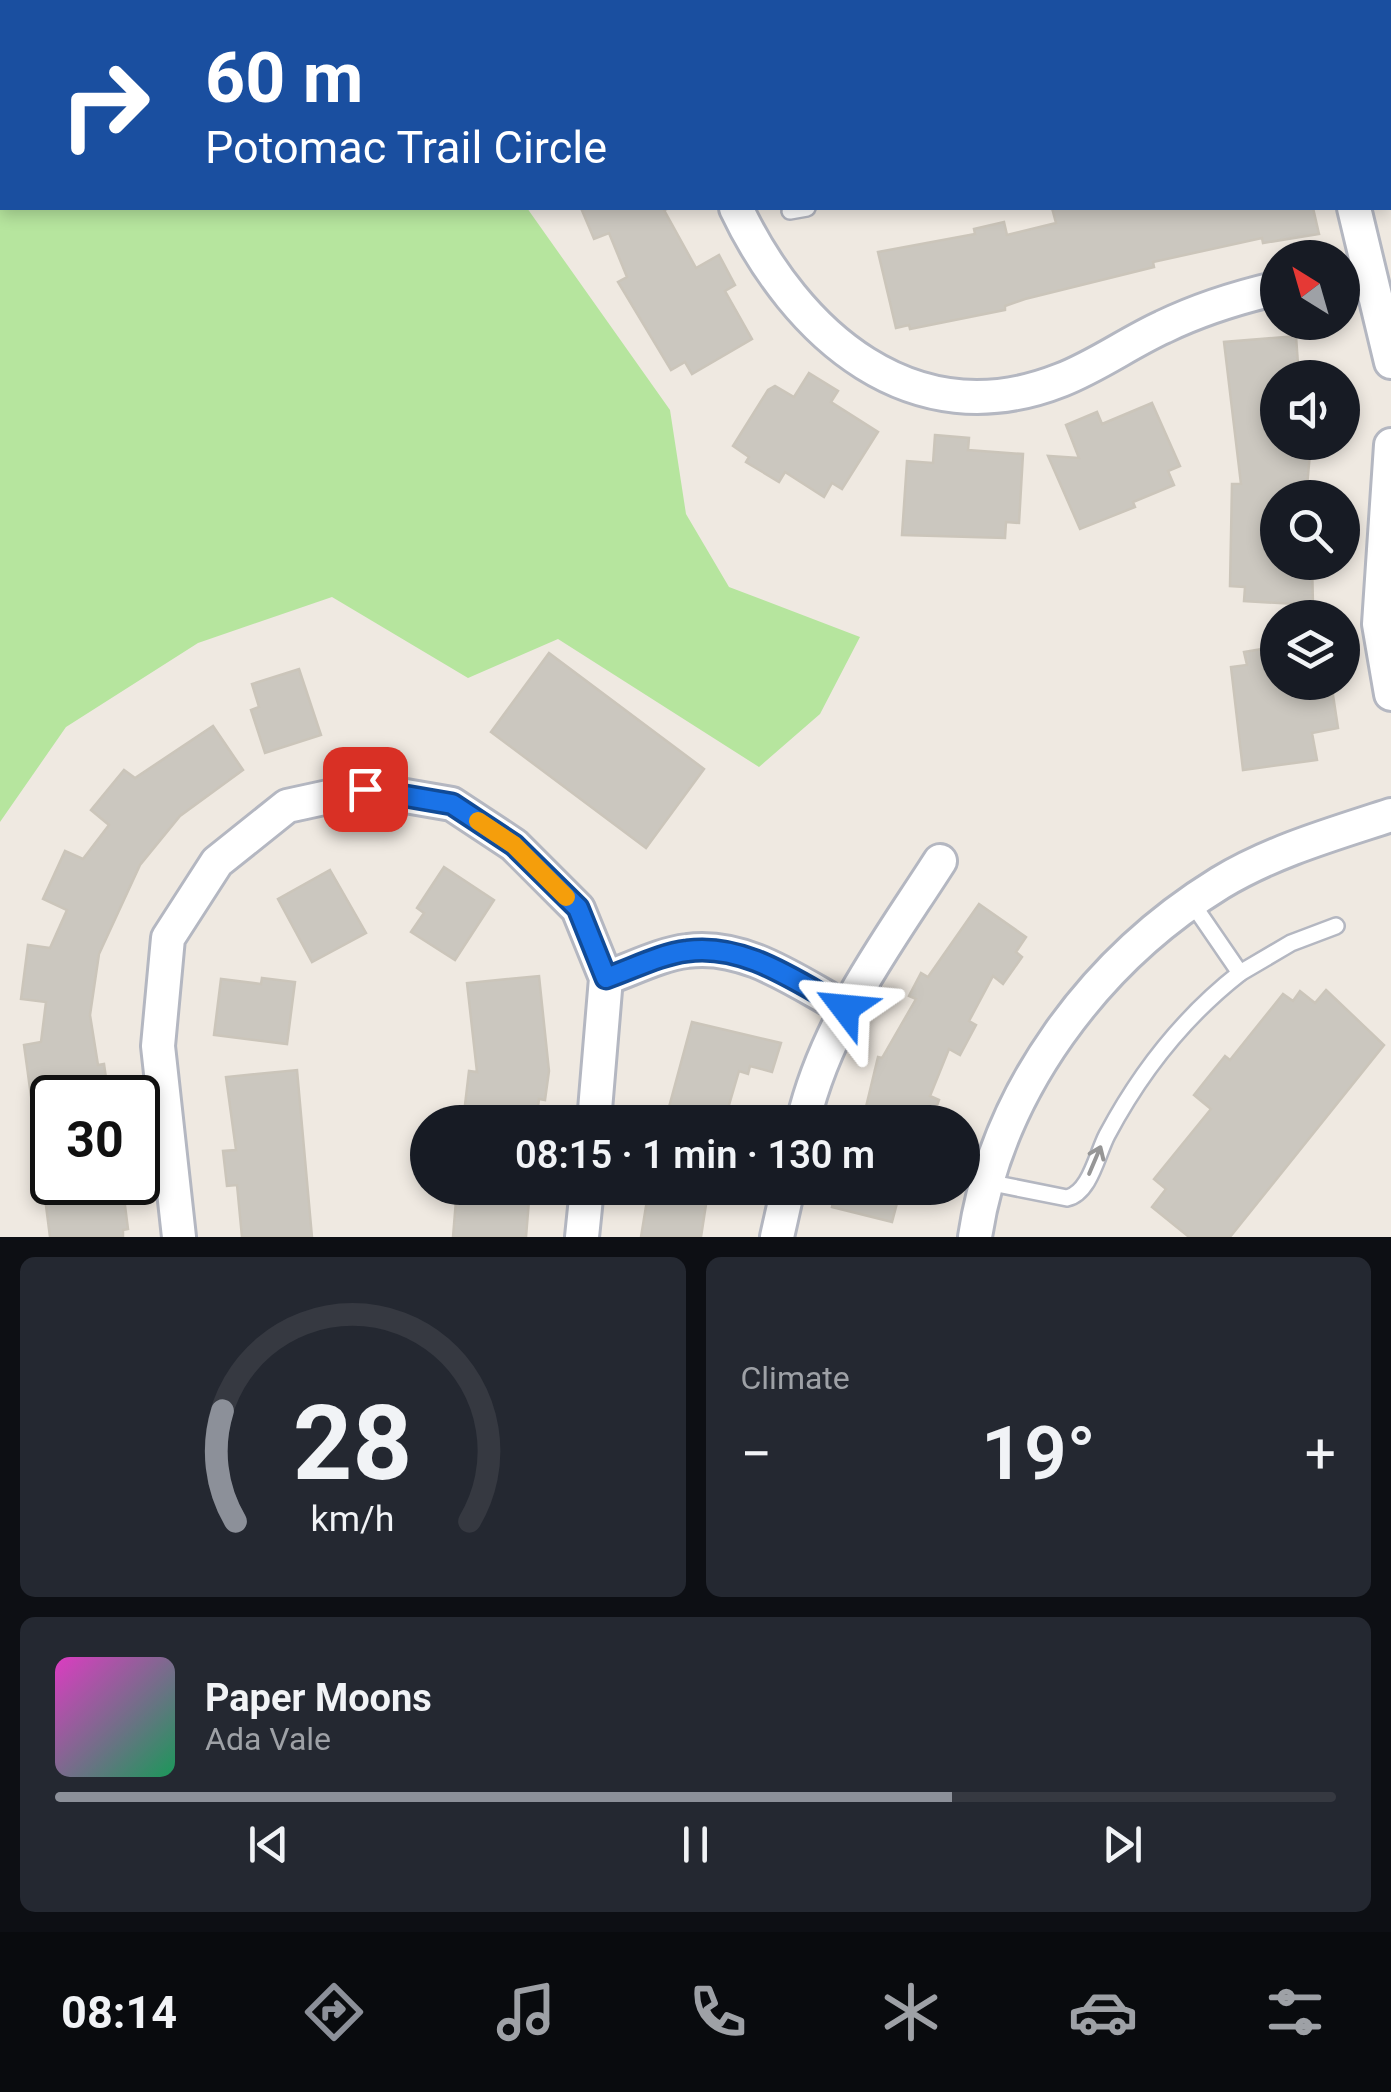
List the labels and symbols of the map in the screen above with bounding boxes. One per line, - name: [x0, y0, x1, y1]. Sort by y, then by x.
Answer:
- north arrow: [1260, 240, 1360, 340]
- pin: [323, 747, 408, 832]
- position arrow: [793, 956, 897, 1060]
- speed limit sign: 30: [30, 1075, 160, 1205]
- one-way arrow: [1087, 1145, 1105, 1176]

